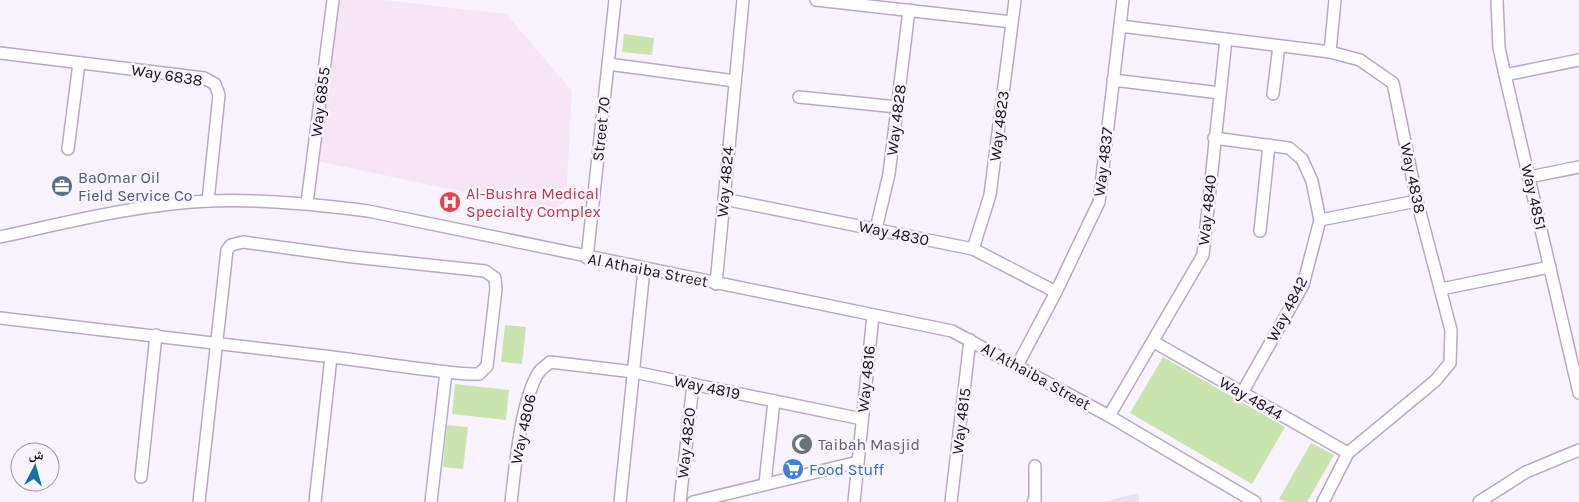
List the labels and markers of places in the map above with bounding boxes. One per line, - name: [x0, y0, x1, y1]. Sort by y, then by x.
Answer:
- place label: BaOmar Oil Field Service Co: [78, 168, 192, 205]
- office icon: BaOmar Oil Field Service Co: [50, 174, 74, 198]
- place label: Al-Bushra Medical Specialty Complex: [466, 184, 601, 221]
- hospital icon: Al-Bushra Medical Specialty Complex: [438, 190, 462, 214]
- mosque icon: Taibah Masjid: [790, 432, 814, 456]
- place label: Taibah Masjid: [818, 435, 920, 454]
- supermarket icon: Food Stuff: [781, 457, 805, 481]
- place label: Food Stuff: [809, 460, 885, 479]

